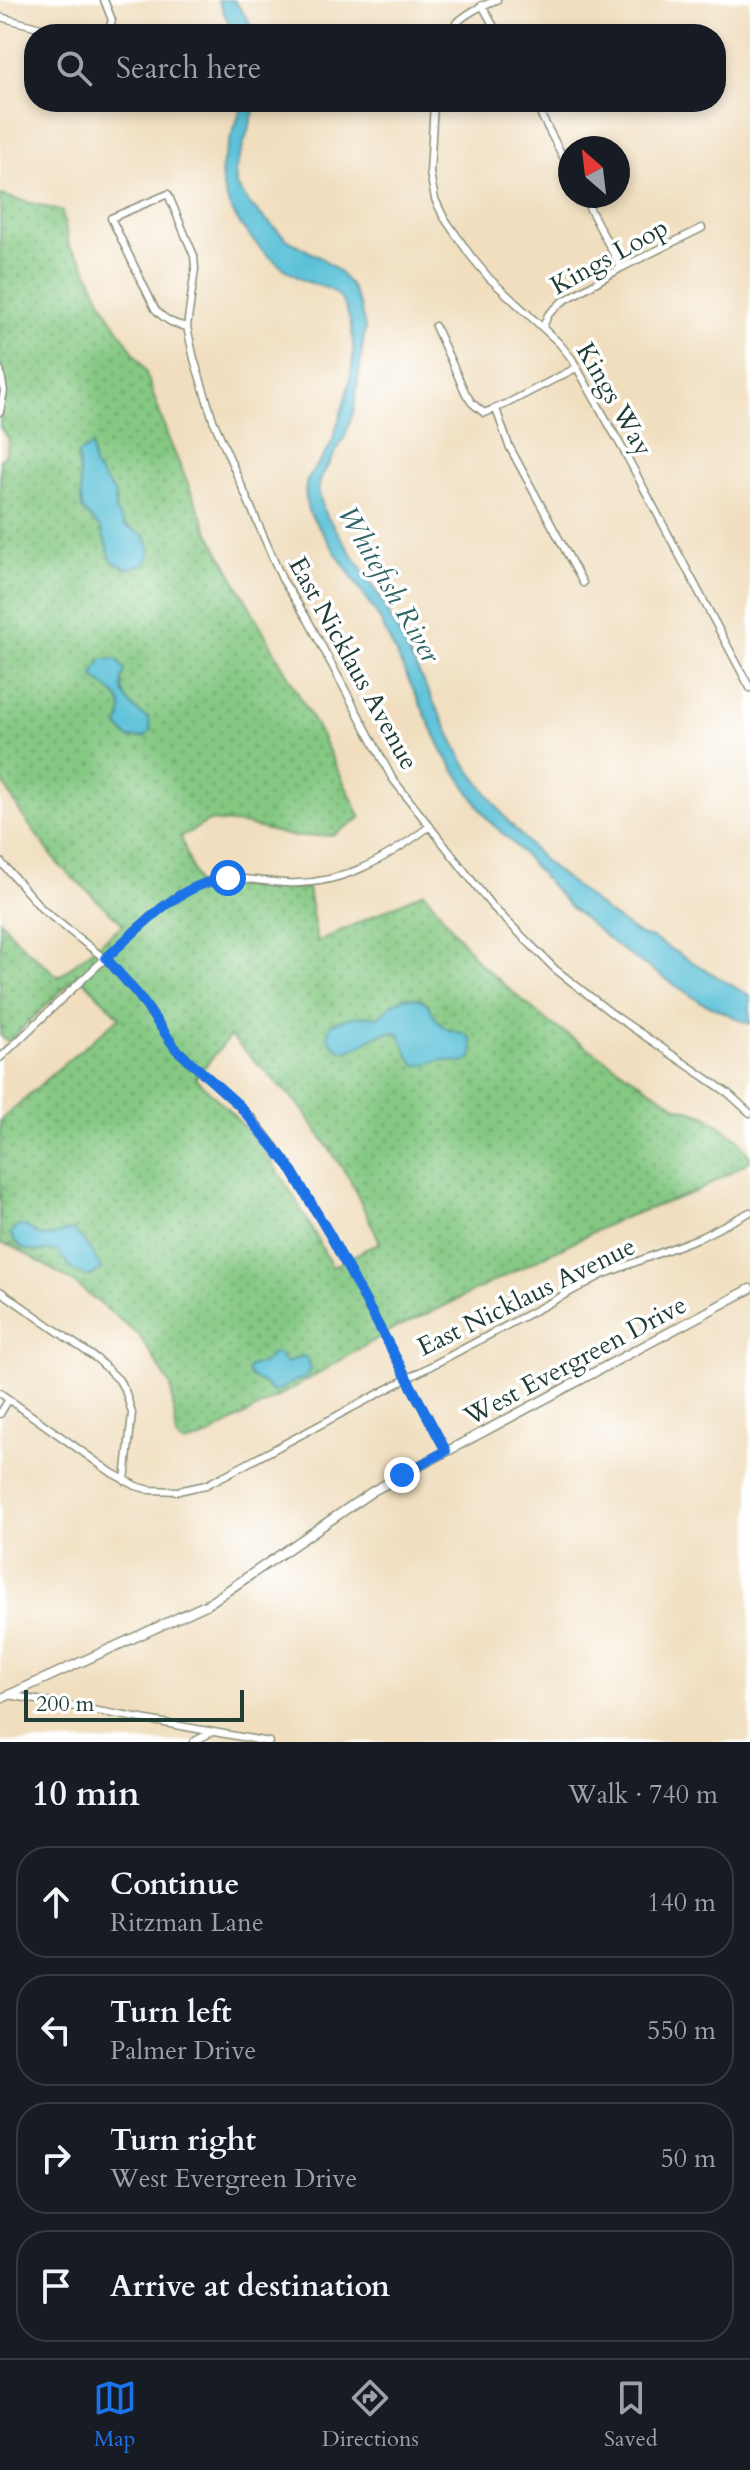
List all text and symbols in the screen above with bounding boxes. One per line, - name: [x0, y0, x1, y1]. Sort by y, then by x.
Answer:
- search box: [24, 24, 726, 112]
- icon: search: [52, 46, 96, 90]
- text: Search here: [116, 48, 261, 89]
- north arrow: [558, 136, 630, 208]
- street label: Kings Loop: [544, 210, 674, 303]
- street label: Kings Way: [568, 336, 661, 463]
- water label: Whitefish River: [329, 499, 450, 671]
- street label: East Nicklaus Avenue: [280, 550, 427, 776]
- route start: [210, 860, 246, 896]
- street label: East Nicklaus Avenue: [411, 1228, 641, 1364]
- street label: West Evergreen Drive: [457, 1287, 693, 1434]
- route end: [384, 1457, 420, 1493]
- scale bar: [24, 1686, 244, 1722]
- text: 200 m: [36, 1689, 94, 1719]
- text: 10 min: [32, 1771, 140, 1817]
- text: Walk · 740 m: [568, 1777, 718, 1812]
- text: Continue: [110, 1864, 239, 1905]
- icon: ahead: [34, 1880, 78, 1924]
- text: 140 m: [647, 1885, 716, 1920]
- text: Ritzman Lane: [110, 1905, 264, 1940]
- text: Turn left: [110, 1992, 232, 2033]
- icon: left: [34, 2008, 78, 2052]
- text: 550 m: [647, 2013, 716, 2048]
- text: Palmer Drive: [110, 2033, 256, 2068]
- text: Turn right: [110, 2120, 256, 2161]
- icon: right: [34, 2136, 78, 2180]
- text: 50 m: [660, 2141, 716, 2176]
- text: West Evergreen Drive: [110, 2161, 357, 2196]
- icon: arrive: [34, 2264, 78, 2308]
- text: Arrive at destination: [110, 2266, 390, 2307]
- tab: Map: [93, 2376, 137, 2454]
- tab: Directions: [322, 2376, 419, 2454]
- tab: Saved: [604, 2376, 657, 2454]

